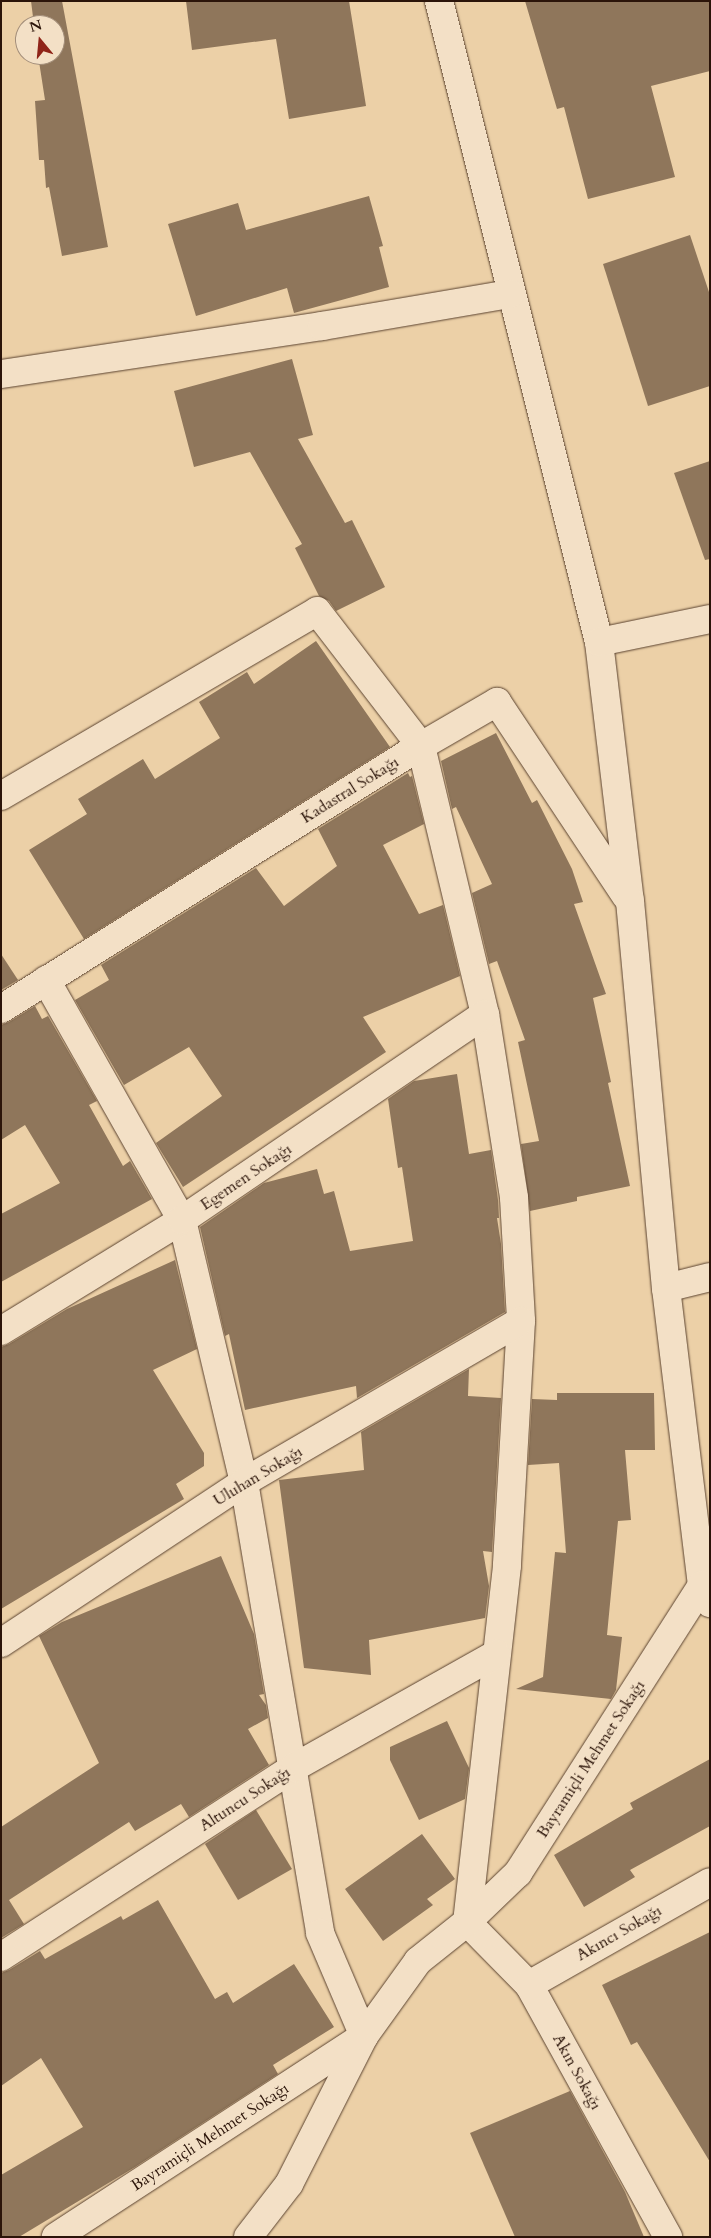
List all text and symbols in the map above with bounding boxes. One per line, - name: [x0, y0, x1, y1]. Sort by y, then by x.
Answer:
- north arrow: [15, 15, 65, 65]
- text: N: [27, 15, 44, 37]
- street label: Kadastral Sokağı: [298, 752, 402, 828]
- street label: Egemen Sokağı: [197, 1139, 295, 1215]
- street label: Uluhan Sokağı: [210, 1442, 306, 1510]
- street label: Bayramiçli Mehmet Sokağı: [533, 1677, 649, 1841]
- street label: Altuncu Sokağı: [196, 1763, 294, 1835]
- street label: Akıncı Sokağı: [573, 1901, 665, 1965]
- street label: Akın Sokağı: [548, 2031, 606, 2113]
- street label: Bayramiçli Mehmet Sokağı: [128, 2079, 292, 2195]

